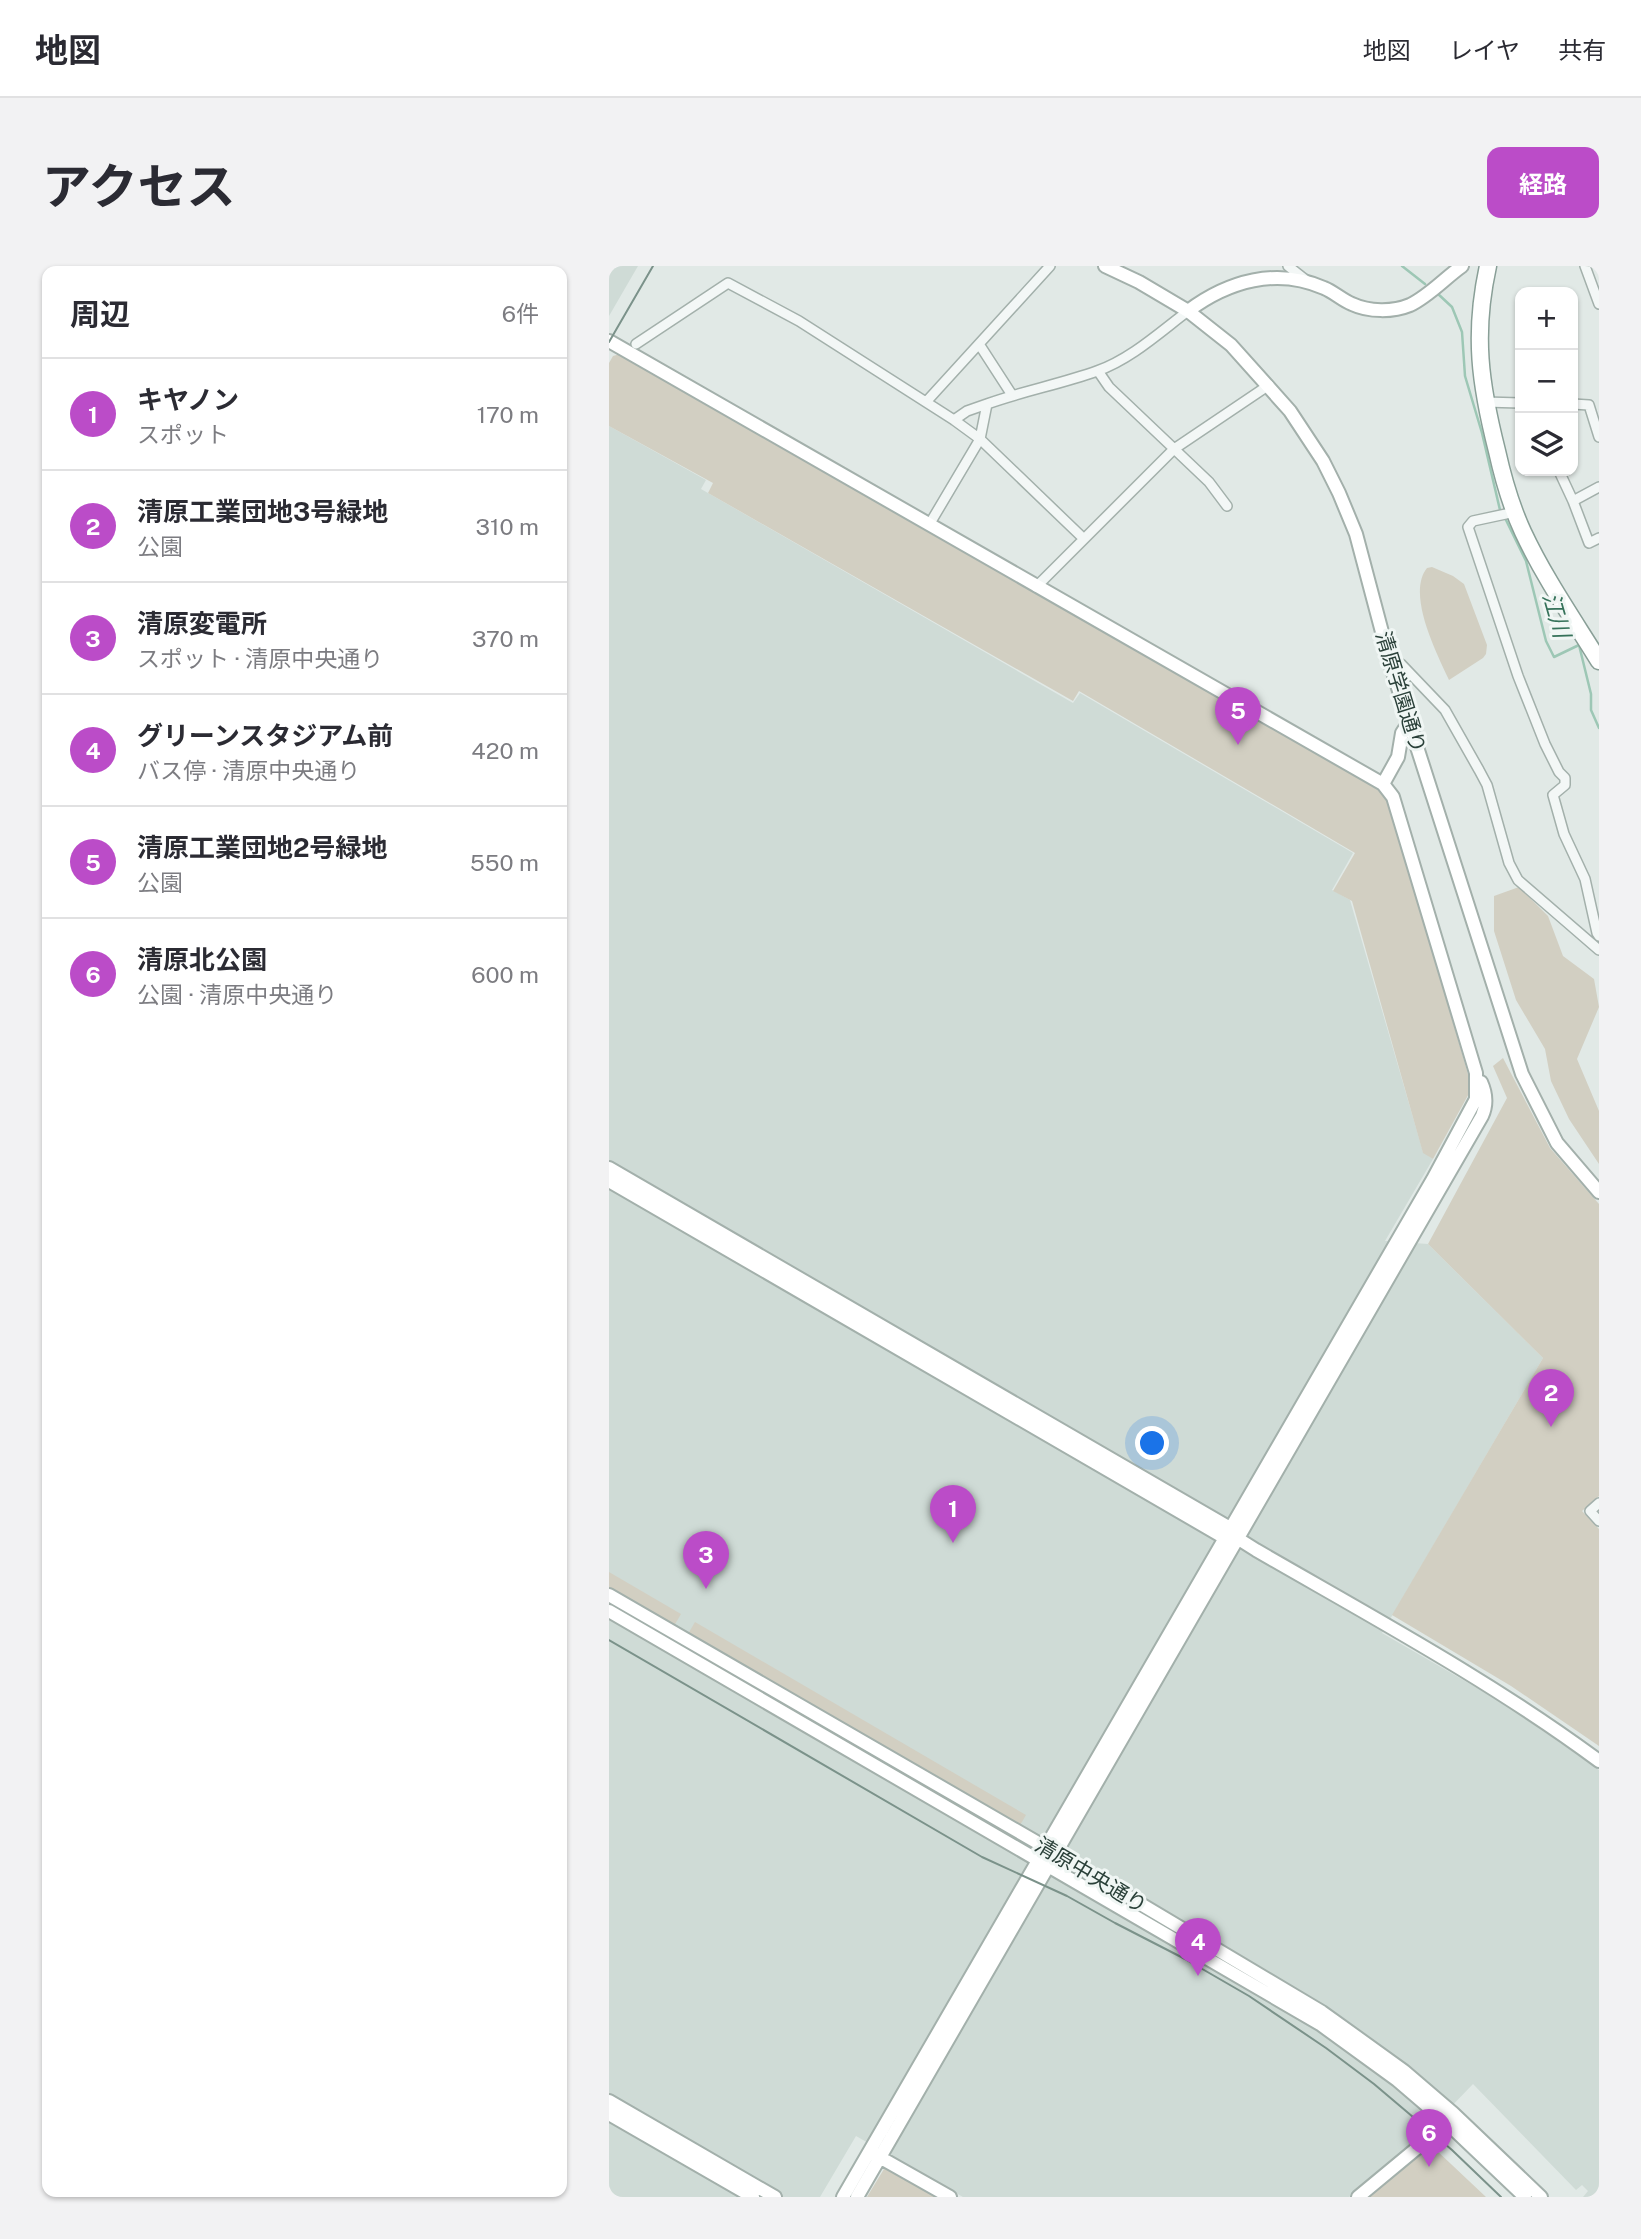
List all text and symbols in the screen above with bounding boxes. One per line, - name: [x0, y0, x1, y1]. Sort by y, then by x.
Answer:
- text: 地図: [35, 31, 101, 69]
- text: 地図: [1363, 36, 1411, 64]
- text: レイヤ: [1449, 36, 1520, 64]
- text: 共有: [1558, 36, 1606, 64]
- button: 経路: [1487, 147, 1599, 218]
- text: アクセス: [42, 157, 236, 215]
- map controls: [1515, 287, 1578, 476]
- button: +: [1515, 287, 1578, 350]
- text: 周辺: [70, 296, 130, 332]
- text: 6件: [502, 300, 539, 327]
- button: −: [1515, 350, 1578, 413]
- text: キヤノン: [137, 384, 239, 415]
- text: 1: [88, 401, 98, 428]
- text: 170 m: [477, 401, 539, 428]
- button: layers: [1515, 413, 1578, 476]
- text: スポット: [137, 421, 229, 448]
- text: 清原工業団地3号緑地: [137, 496, 388, 527]
- text: 2: [86, 513, 100, 540]
- text: 310 m: [476, 513, 539, 540]
- text: 公園: [137, 533, 183, 560]
- water label: 江川: [1538, 589, 1577, 644]
- text: 清原変電所: [137, 608, 267, 639]
- text: 3: [85, 625, 101, 652]
- text: 370 m: [472, 625, 539, 652]
- street label: 清原学園通り: [1371, 628, 1431, 756]
- text: スポット · 清原中央通り: [137, 645, 383, 672]
- pin: 5: [1215, 687, 1261, 745]
- text: グリーンスタジアム前: [137, 720, 393, 751]
- text: 4: [85, 737, 101, 764]
- text: 420 m: [471, 737, 539, 764]
- text: バス停 · 清原中央通り: [137, 757, 360, 784]
- text: 清原工業団地2号緑地: [137, 832, 388, 863]
- text: 5: [85, 849, 101, 876]
- text: 550 m: [470, 849, 539, 876]
- text: 公園: [137, 869, 183, 896]
- text: 清原北公園: [137, 944, 267, 975]
- text: 6: [85, 961, 101, 988]
- text: 600 m: [471, 961, 539, 988]
- text: 公園 · 清原中央通り: [137, 981, 337, 1008]
- pin: 2: [1528, 1369, 1574, 1427]
- your location: [1135, 1426, 1169, 1460]
- pin: 1: [930, 1485, 976, 1543]
- pin: 3: [683, 1531, 729, 1589]
- street label: 清原中央通り: [1031, 1832, 1151, 1918]
- pin: 4: [1175, 1918, 1221, 1976]
- pin: 6: [1406, 2109, 1452, 2167]

